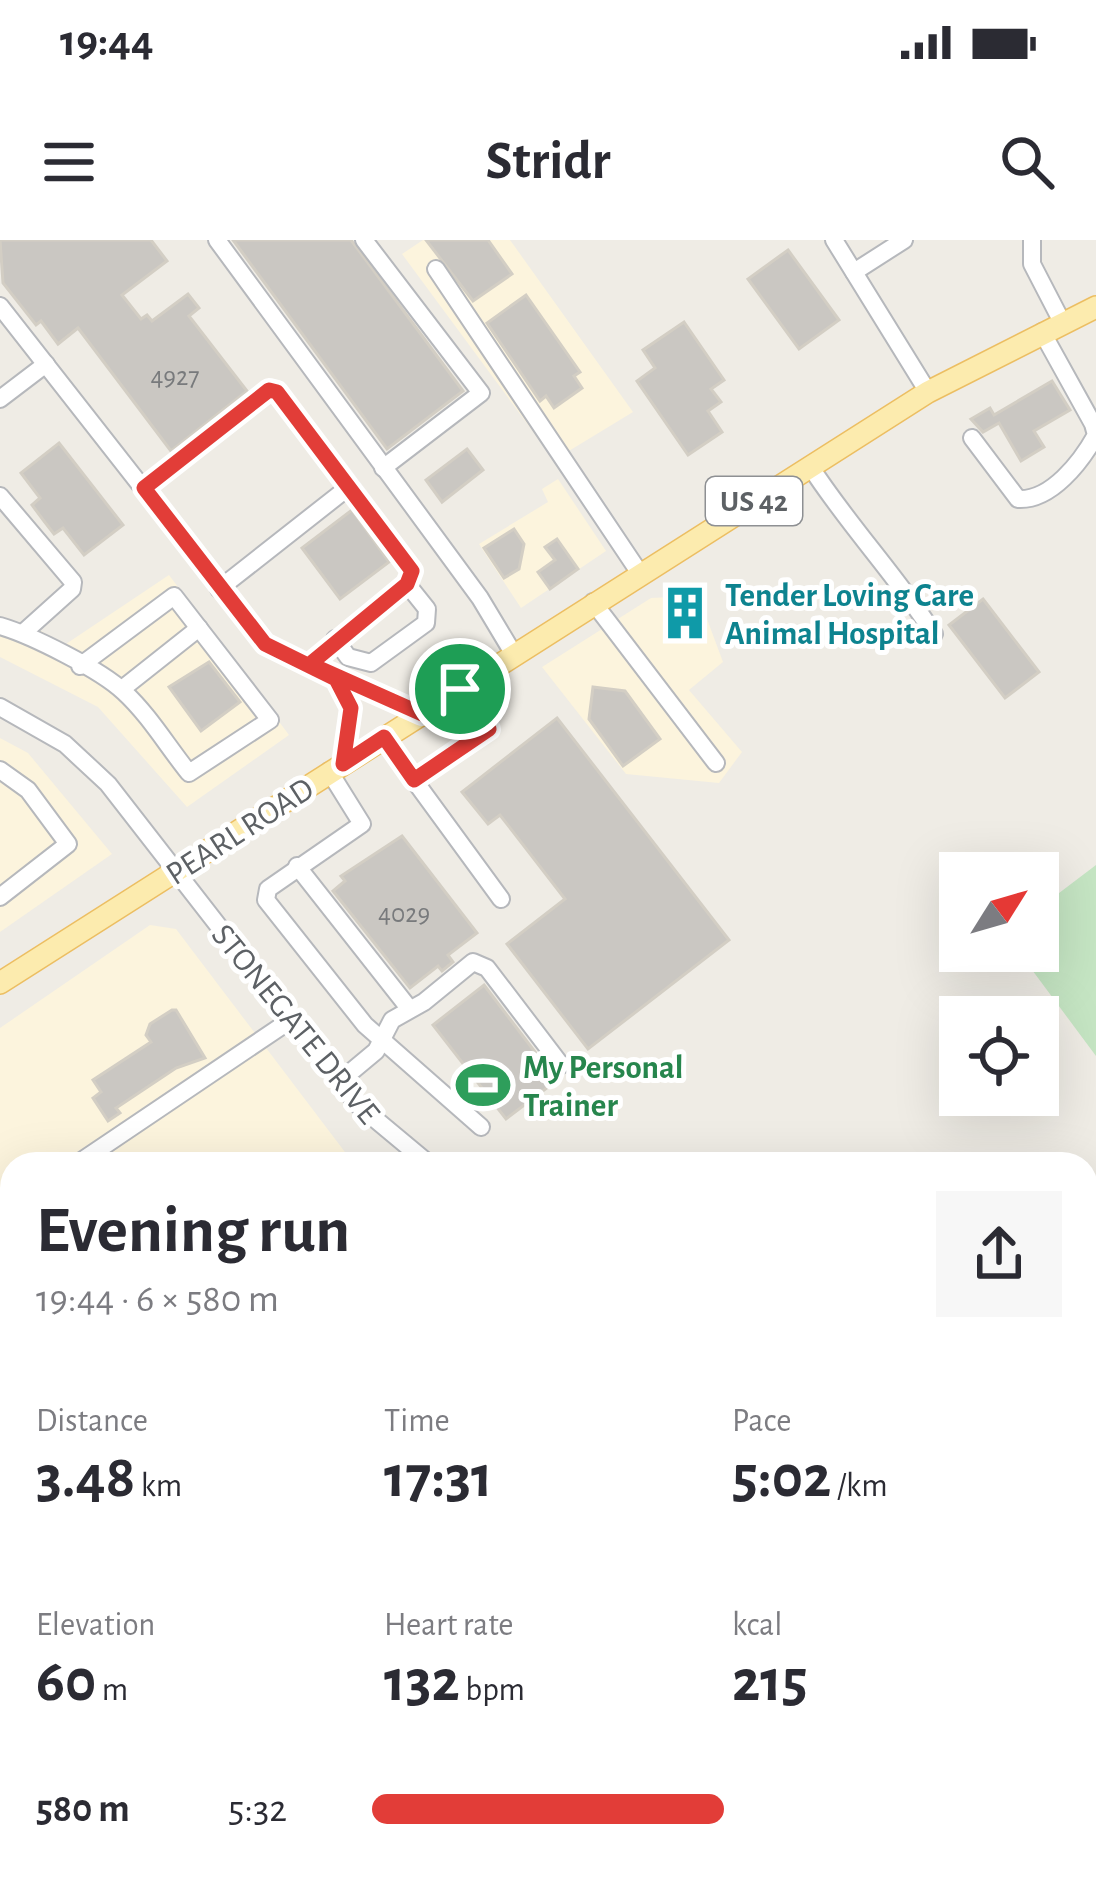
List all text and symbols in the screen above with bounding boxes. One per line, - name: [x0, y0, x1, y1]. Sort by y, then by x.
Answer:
- text: 19:44: [60, 19, 154, 64]
- icon: menu: [36, 129, 102, 195]
- icon: search: [994, 129, 1060, 195]
- text: Stridr: [485, 135, 611, 189]
- house number: 4927: [150, 363, 200, 390]
- road number: US 42: [706, 477, 802, 525]
- place label: Tender Loving Care Animal Hospital: [725, 580, 974, 651]
- building icon: Tender Loving Care Animal Hospital: [656, 584, 714, 642]
- pin: [409, 638, 511, 740]
- icon: arrive: [427, 656, 493, 722]
- street label: PEARL ROAD: [161, 772, 320, 892]
- north arrow: [939, 852, 1059, 972]
- map controls: [939, 852, 1059, 1116]
- house number: 4029: [378, 900, 430, 927]
- street label: STONEGATE DRIVE: [205, 919, 385, 1131]
- button: locate: [939, 996, 1059, 1116]
- place label: My Personal Trainer: [523, 1052, 684, 1123]
- sports icon: My Personal Trainer: [454, 1056, 512, 1114]
- button: share: [936, 1191, 1062, 1317]
- text: Evening run: [36, 1198, 350, 1264]
- text: 19:44 · 6 × 580 m: [36, 1280, 279, 1319]
- text: Distance: [36, 1405, 148, 1438]
- text: Time: [384, 1405, 450, 1438]
- text: Pace: [732, 1405, 791, 1438]
- text: 3.48: [36, 1448, 135, 1508]
- text: 17:31: [384, 1448, 493, 1508]
- text: 5:02: [732, 1448, 831, 1508]
- text: km: [135, 1470, 182, 1503]
- text: /km: [831, 1470, 888, 1503]
- text: Elevation: [36, 1609, 155, 1642]
- text: Heart rate: [384, 1609, 514, 1642]
- text: kcal: [732, 1609, 782, 1642]
- text: 60: [36, 1652, 96, 1712]
- text: 132: [384, 1652, 460, 1712]
- text: 215: [732, 1652, 808, 1712]
- text: m: [96, 1674, 128, 1707]
- text: bpm: [460, 1674, 525, 1707]
- text: 580 m: [36, 1790, 130, 1829]
- text: 5:32: [228, 1790, 287, 1829]

